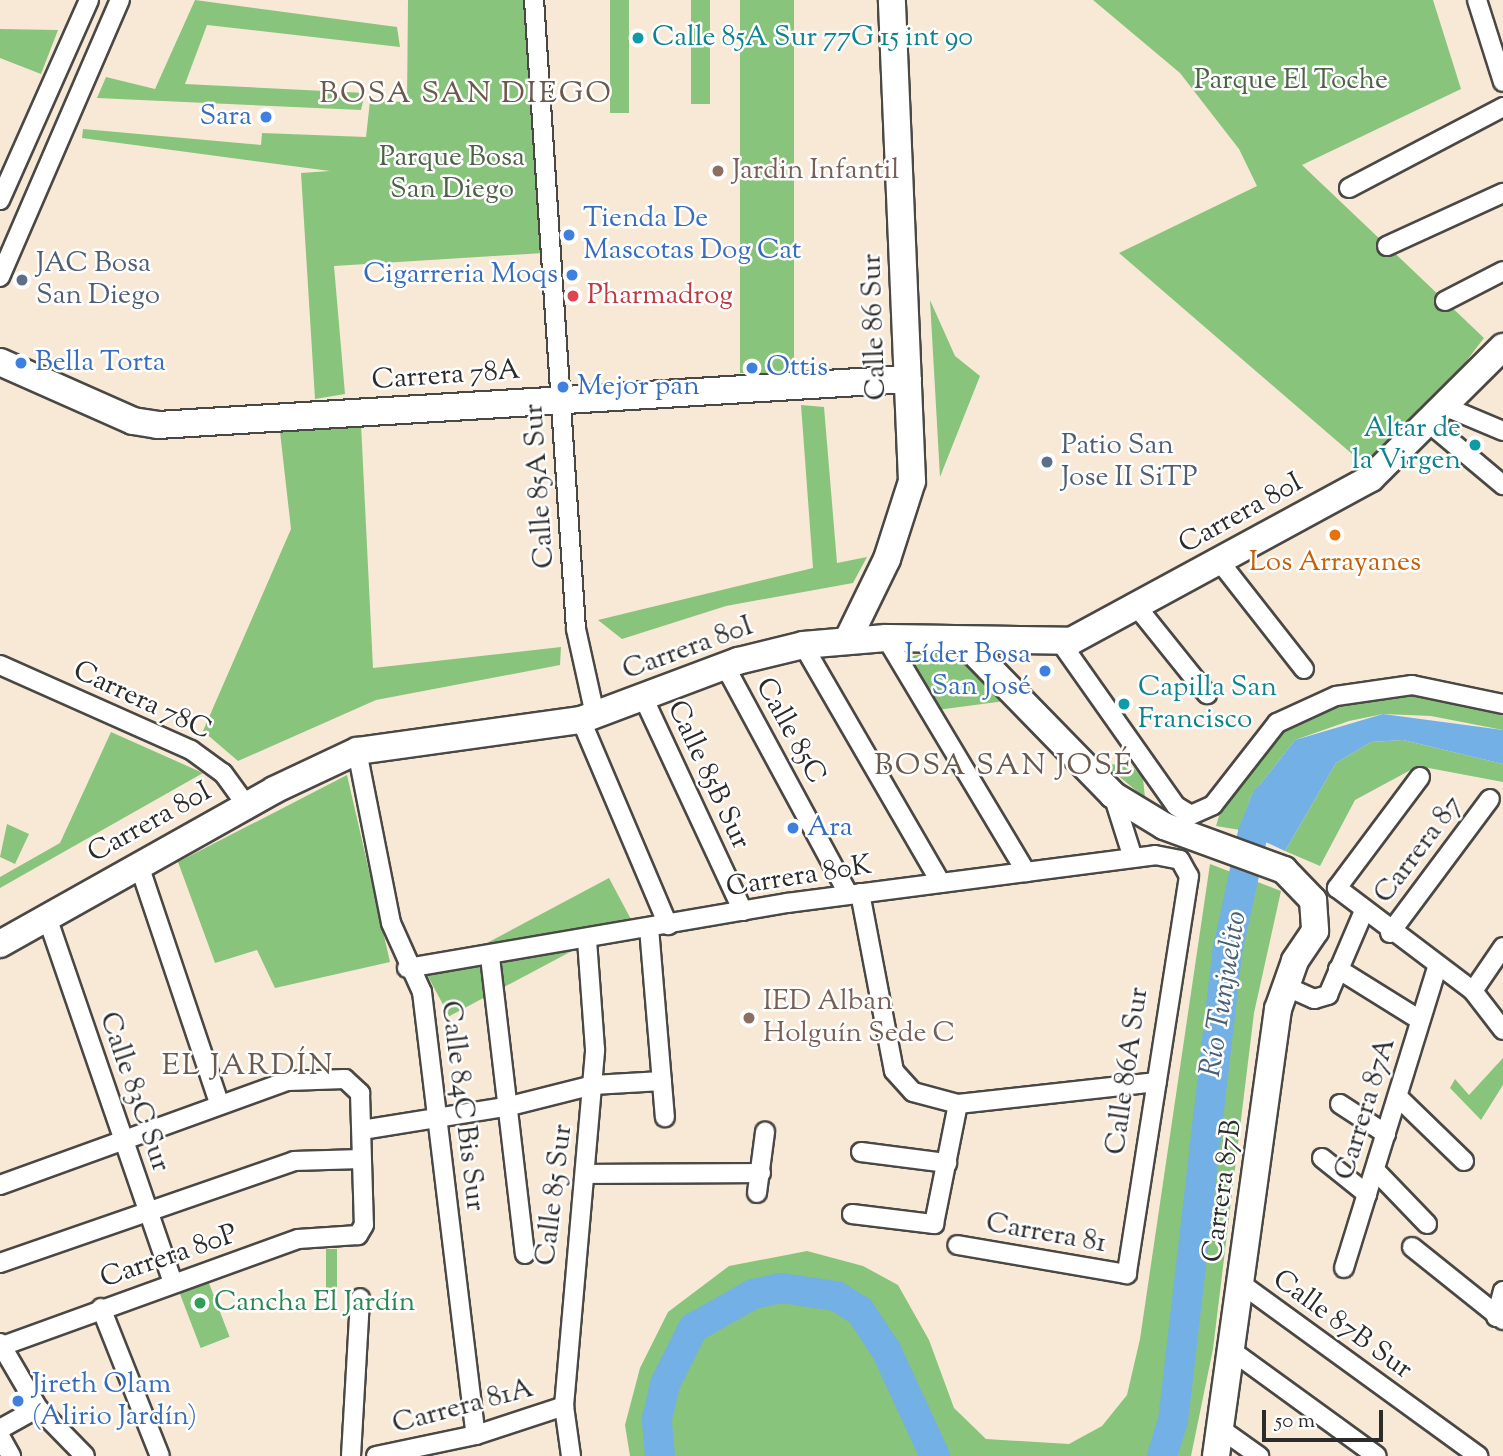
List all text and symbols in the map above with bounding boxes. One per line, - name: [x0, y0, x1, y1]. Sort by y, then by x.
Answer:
- place label: Calle 85A Sur 77G 15 int 90: [652, 21, 973, 55]
- marker: Calle 85A Sur 77G 15 int 90: [630, 30, 646, 46]
- park label: Parque El Toche: [1194, 64, 1388, 98]
- district label: BOSA SAN DIEGO: [321, 77, 611, 113]
- place label: Sara: [199, 100, 252, 134]
- marker: Sara: [258, 109, 274, 125]
- park label: Parque Bosa San Diego: [379, 141, 525, 207]
- place label: Jardin Infantil: [732, 154, 899, 188]
- marker: Jardin Infantil: [710, 163, 726, 179]
- place label: Tienda De Mascotas Dog Cat: [583, 202, 801, 268]
- marker: Tienda De Mascotas Dog Cat: [561, 227, 577, 243]
- place label: JAC Bosa San Diego: [36, 247, 160, 313]
- street label: Calle 86 Sur: [856, 253, 894, 401]
- place label: Cigarreria Moqs: [363, 258, 558, 292]
- marker: Cigarreria Moqs: [564, 267, 580, 283]
- marker: JAC Bosa San Diego: [14, 272, 30, 288]
- place label: Pharmadrog: [587, 279, 733, 313]
- marker: Pharmadrog: [565, 288, 581, 304]
- place label: Bella Torta: [35, 346, 166, 380]
- place label: Ottis: [766, 351, 828, 385]
- street label: Carrera 78A: [371, 354, 521, 398]
- marker: Bella Torta: [13, 355, 29, 371]
- marker: Ottis: [744, 360, 760, 376]
- place label: Mejor pan: [577, 370, 700, 404]
- marker: Mejor pan: [555, 379, 571, 395]
- street label: Calle 85A Sur: [517, 403, 563, 569]
- place label: Altar de la Virgen: [1352, 412, 1461, 478]
- place label: Patio San Jose II SiTP: [1061, 429, 1197, 495]
- marker: Altar de la Virgen: [1467, 437, 1483, 453]
- marker: Patio San Jose II SiTP: [1039, 454, 1055, 470]
- street label: Carrera 80I: [1173, 466, 1309, 562]
- marker: Los Arrayanes: [1327, 527, 1343, 543]
- place label: Los Arrayanes: [1249, 546, 1421, 580]
- street label: Carrera 80I: [618, 610, 758, 688]
- place label: Líder Bosa San José: [904, 638, 1031, 704]
- street label: Carrera 78C: [67, 654, 217, 748]
- marker: Líder Bosa San José: [1037, 663, 1053, 679]
- place label: Capilla San Francisco: [1138, 671, 1277, 737]
- street label: Calle 85C: [747, 672, 833, 790]
- street label: Calle 85B Sur: [659, 695, 757, 855]
- marker: Capilla San Francisco: [1116, 696, 1132, 712]
- district label: BOSA SAN JOSÉ: [876, 749, 1132, 785]
- street label: Carrera 80I: [82, 775, 218, 871]
- street label: Carrera 87: [1368, 790, 1470, 910]
- place label: Ara: [807, 811, 853, 845]
- marker: Ara: [785, 820, 801, 836]
- street label: Carrera 80K: [724, 849, 874, 905]
- water label: Río Tunjuelito: [1194, 909, 1256, 1079]
- place label: IED Alban Holguín Sede C: [763, 985, 955, 1051]
- street label: Calle 86A Sur: [1100, 985, 1156, 1157]
- street label: Calle 84C Bis Sur: [432, 999, 492, 1213]
- street label: Calle 83C Sur: [91, 1008, 177, 1176]
- marker: IED Alban Holguín Sede C: [741, 1010, 757, 1026]
- street label: Carrera 87A: [1328, 1034, 1404, 1184]
- district label: EL JARDÍN: [163, 1049, 333, 1085]
- street label: Carrera 87B: [1196, 1117, 1250, 1265]
- street label: Calle 85 Sur: [530, 1122, 580, 1268]
- street label: Carrera 81: [983, 1207, 1109, 1261]
- street label: Carrera 80P: [96, 1218, 242, 1296]
- street label: Calle 87B Sur: [1266, 1263, 1418, 1387]
- place label: Cancha El Jardín: [214, 1286, 415, 1320]
- marker: Cancha El Jardín: [192, 1295, 208, 1311]
- place label: Jireth Olam (Alirio Jardín): [32, 1368, 197, 1434]
- street label: Carrera 81A: [389, 1372, 537, 1442]
- marker: Jireth Olam (Alirio Jardín): [10, 1393, 26, 1409]
- scale bar: [1265, 1396, 1386, 1440]
- text: 50 m: [1275, 1407, 1315, 1437]

